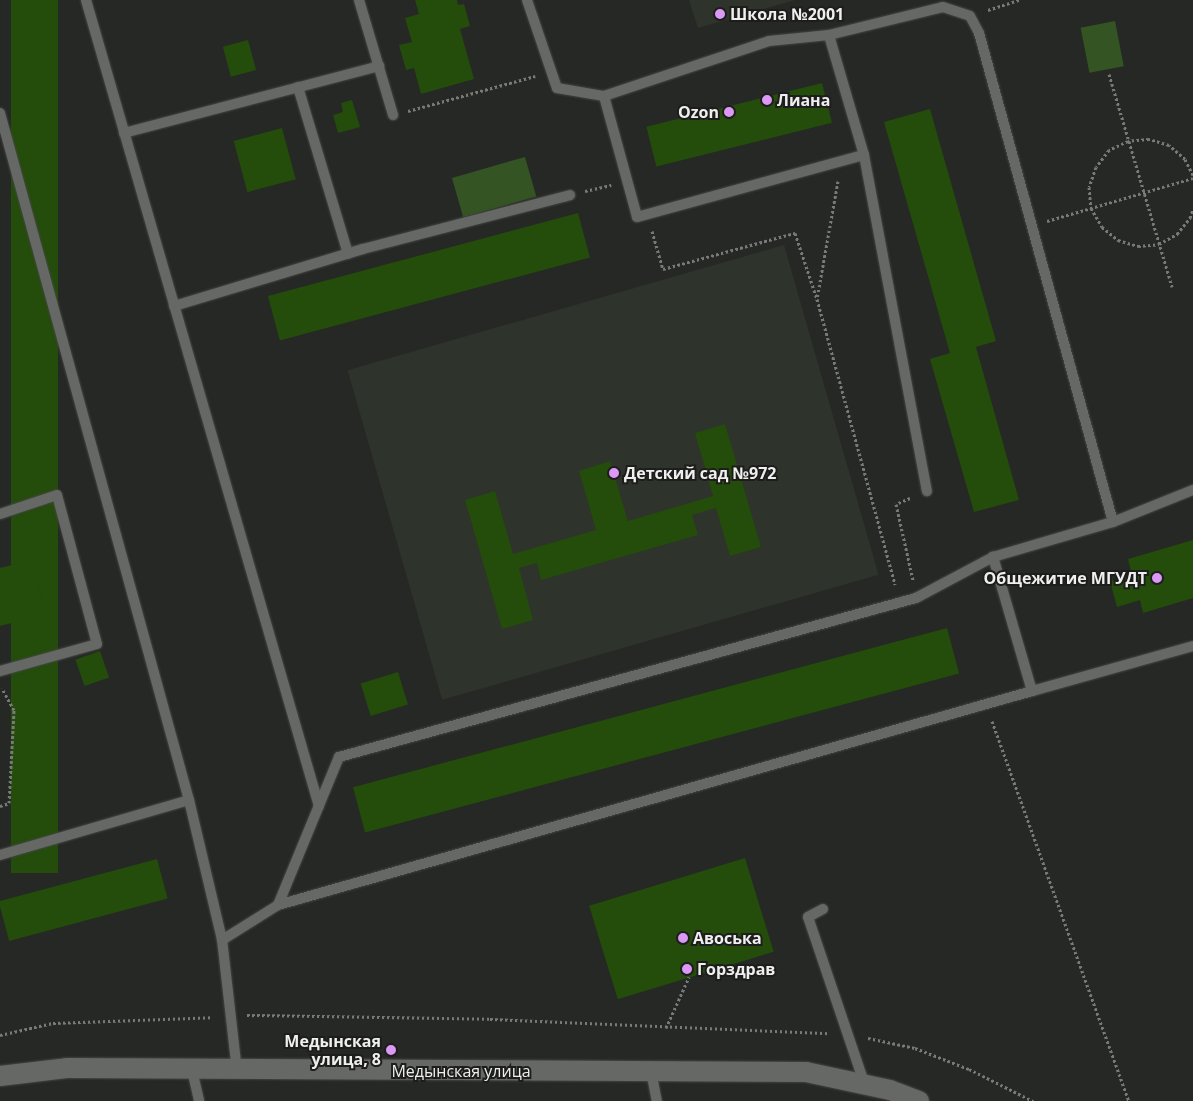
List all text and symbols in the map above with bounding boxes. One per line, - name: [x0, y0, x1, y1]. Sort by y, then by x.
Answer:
- place label: Школа №2001: [730, 4, 844, 24]
- marker: Школа №2001: [714, 8, 726, 20]
- place label: Лиана: [777, 90, 830, 110]
- marker: Лиана: [761, 94, 773, 106]
- place label: Ozon: [678, 102, 719, 122]
- marker: Ozon: [723, 106, 735, 118]
- place label: Детский сад №972: [624, 463, 776, 483]
- marker: Детский сад №972: [608, 467, 620, 479]
- place label: Общежитие МГУДТ: [983, 568, 1147, 588]
- marker: Общежитие МГУДТ: [1151, 572, 1163, 584]
- place label: Авоська: [693, 928, 762, 948]
- marker: Авоська: [677, 932, 689, 944]
- place label: Горздрав: [697, 959, 775, 979]
- marker: Горздрав: [681, 963, 693, 975]
- place label: Медынская улица, 8: [284, 1031, 381, 1069]
- marker: Медынская улица, 8: [385, 1044, 397, 1056]
- street label: Медынская улица: [391, 1061, 531, 1081]

